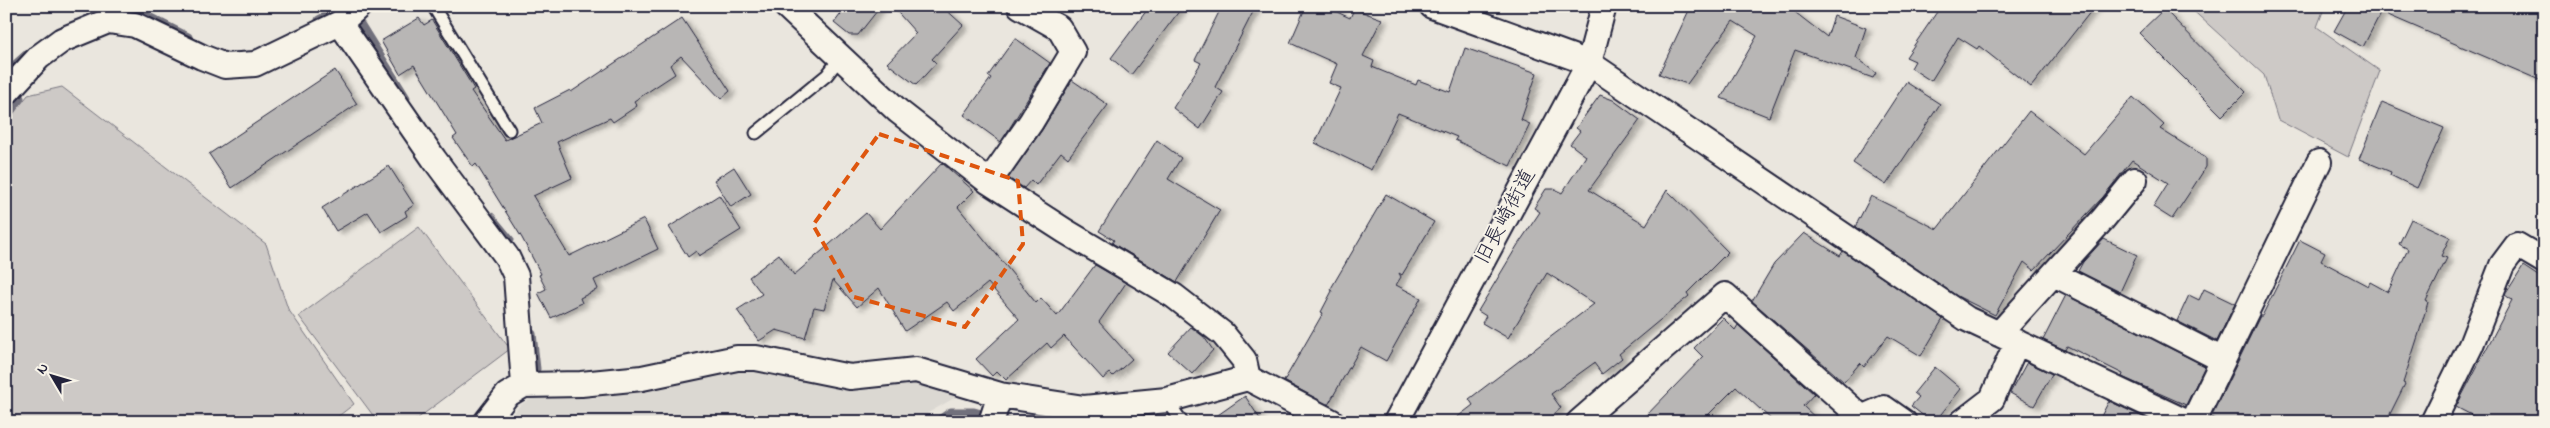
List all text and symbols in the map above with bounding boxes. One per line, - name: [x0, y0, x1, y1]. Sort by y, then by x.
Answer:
- street label: 旧長崎街道: [1468, 164, 1544, 270]
- north arrow: [28, 350, 78, 400]
- text: N: [32, 359, 54, 379]

